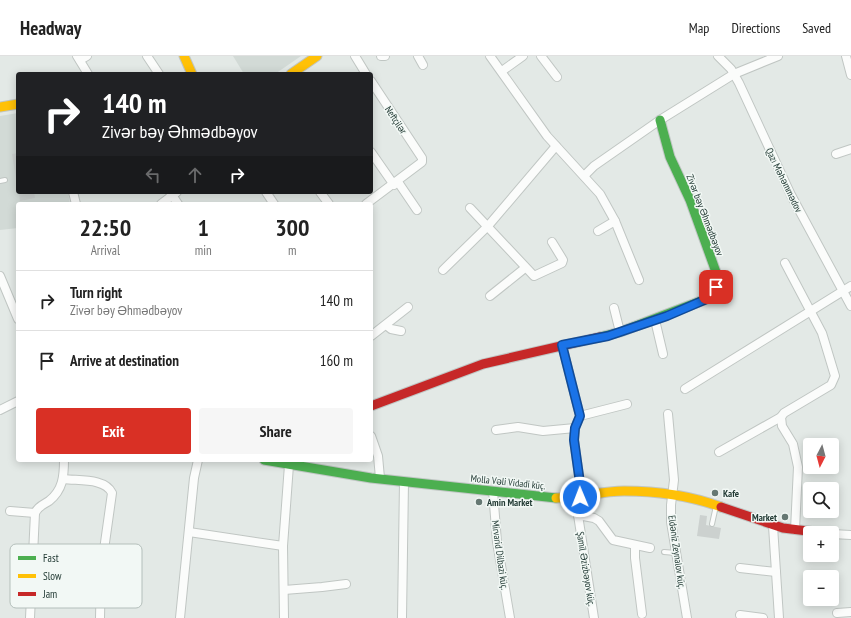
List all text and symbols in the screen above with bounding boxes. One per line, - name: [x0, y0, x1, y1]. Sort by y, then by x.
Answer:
- text: Headway: [20, 16, 81, 40]
- text: Map: [689, 19, 709, 37]
- text: Directions: [731, 19, 780, 37]
- text: Saved: [802, 19, 831, 37]
- text: 140 m: [102, 84, 166, 121]
- icon: right: [36, 88, 88, 140]
- street label: Neftçilər: [382, 103, 410, 137]
- text: Zivər bəy Əhmədbəyov: [102, 120, 258, 143]
- street label: Qazı Məhəmmədov: [763, 146, 805, 215]
- icon: left: [142, 164, 164, 186]
- icon: ahead: [184, 164, 206, 186]
- icon: right: [226, 164, 248, 186]
- street label: Zivər bəy Əhmədbəyov: [683, 172, 727, 258]
- text: 22:50: [79, 212, 131, 243]
- text: 1: [197, 212, 209, 243]
- text: 300: [275, 212, 310, 243]
- text: Arrival: [91, 242, 120, 259]
- text: min: [195, 242, 212, 259]
- text: m: [288, 242, 297, 259]
- pin: [699, 270, 733, 304]
- icon: arrive: [705, 276, 727, 298]
- text: Turn right: [70, 283, 122, 302]
- icon: right: [36, 290, 58, 312]
- text: 140 m: [320, 291, 353, 310]
- text: Zivər bəy Əhmədbəyov: [70, 302, 182, 319]
- icon: arrive: [36, 350, 58, 372]
- text: Arrive at destination: [70, 351, 179, 370]
- text: 160 m: [320, 351, 353, 370]
- button: Exit: [36, 408, 191, 454]
- button: Share: [199, 408, 353, 454]
- north arrow: [803, 438, 839, 474]
- map controls: [803, 438, 839, 606]
- street label: Molla Vəli Vidadi küç.: [470, 472, 546, 492]
- position arrow: [559, 476, 601, 518]
- button: search: [803, 482, 839, 518]
- place label: Kafe: [723, 487, 739, 500]
- marker: Kafe: [710, 488, 720, 498]
- place label: Amin Market: [486, 496, 532, 509]
- marker: Amin Market: [474, 497, 484, 507]
- place label: Market: [752, 511, 777, 524]
- marker: Market: [780, 512, 790, 522]
- street label: Eldəniz Zeynalov küç.: [665, 514, 689, 590]
- street label: Mirvarid Dilbazi küç.: [489, 519, 511, 591]
- button: +: [803, 526, 839, 562]
- street label: Şamil Əzizbəyov küç.: [574, 531, 598, 607]
- legend: [10, 544, 142, 608]
- text: Fast: [43, 551, 59, 565]
- text: Slow: [43, 569, 62, 583]
- button: −: [803, 570, 839, 606]
- text: Jam: [42, 587, 57, 601]

